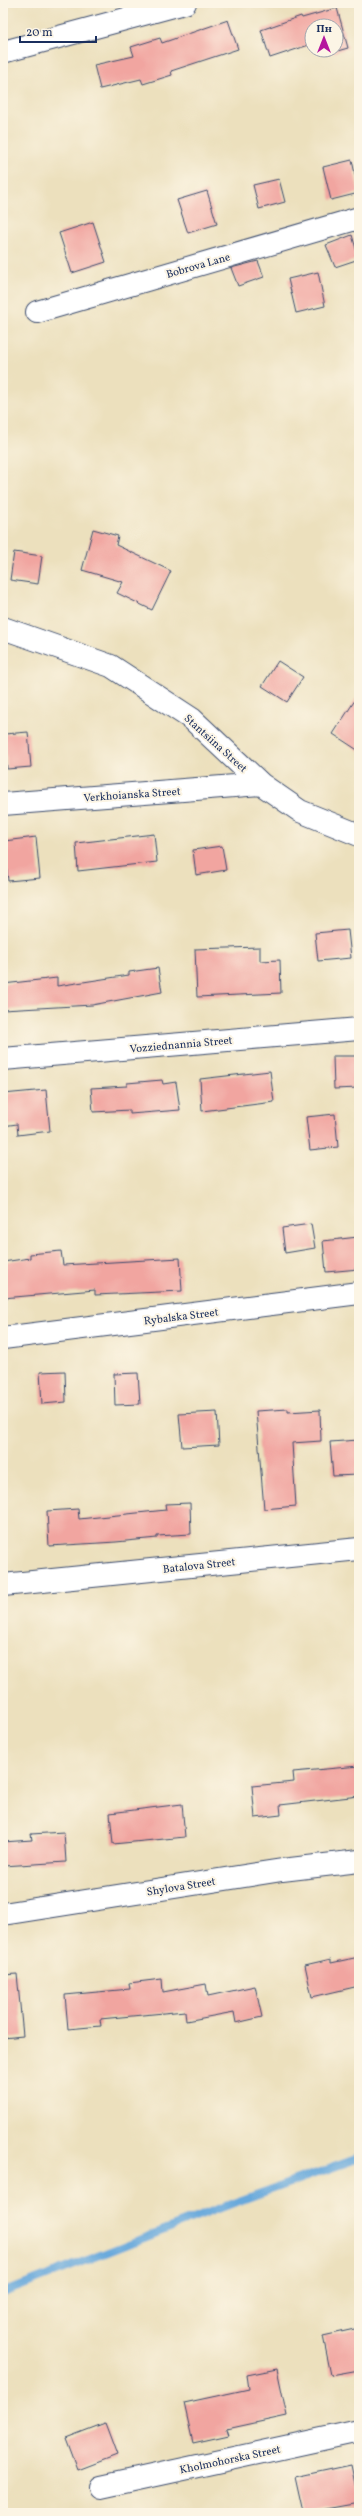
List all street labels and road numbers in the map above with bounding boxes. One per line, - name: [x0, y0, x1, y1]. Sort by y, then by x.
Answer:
- street label: Bobrova Lane: [165, 250, 232, 283]
- street label: Stantsiina Street: [180, 712, 250, 777]
- street label: Verkhoianska Street: [83, 785, 181, 806]
- street label: Vozziednannia Street: [129, 1034, 233, 1057]
- street label: Rybalska Street: [143, 1305, 219, 1330]
- street label: Batalova Street: [162, 1555, 236, 1578]
- street label: Shylova Street: [146, 1875, 217, 1900]
- street label: Kholmohorska Street: [178, 2442, 282, 2478]

